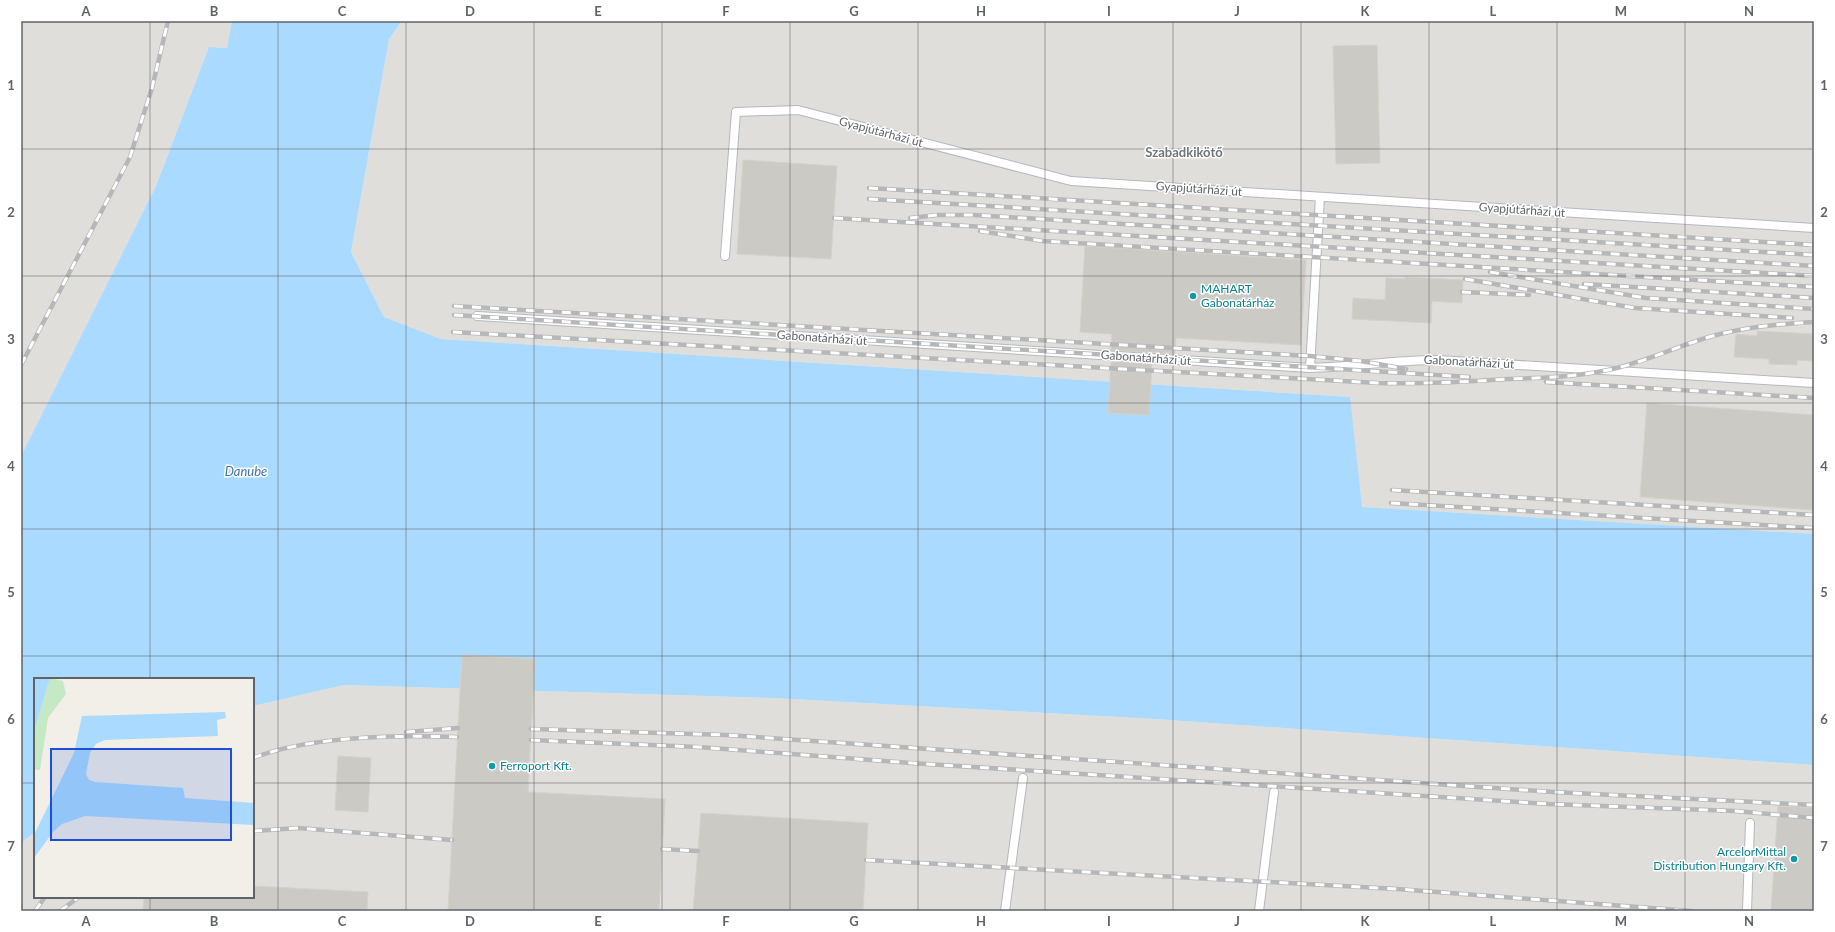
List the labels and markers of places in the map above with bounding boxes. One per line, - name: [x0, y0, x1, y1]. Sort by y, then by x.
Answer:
- place label: MAHART Gabonatárház: [1201, 281, 1275, 310]
- marker: MAHART Gabonatárház: [1188, 291, 1198, 301]
- place label: Ferroport Kft.: [500, 758, 572, 773]
- marker: Ferroport Kft.: [487, 761, 497, 771]
- place label: ArcelorMittal Distribution Hungary Kft.: [1653, 844, 1786, 873]
- marker: ArcelorMittal Distribution Hungary Kft.: [1789, 854, 1799, 864]

